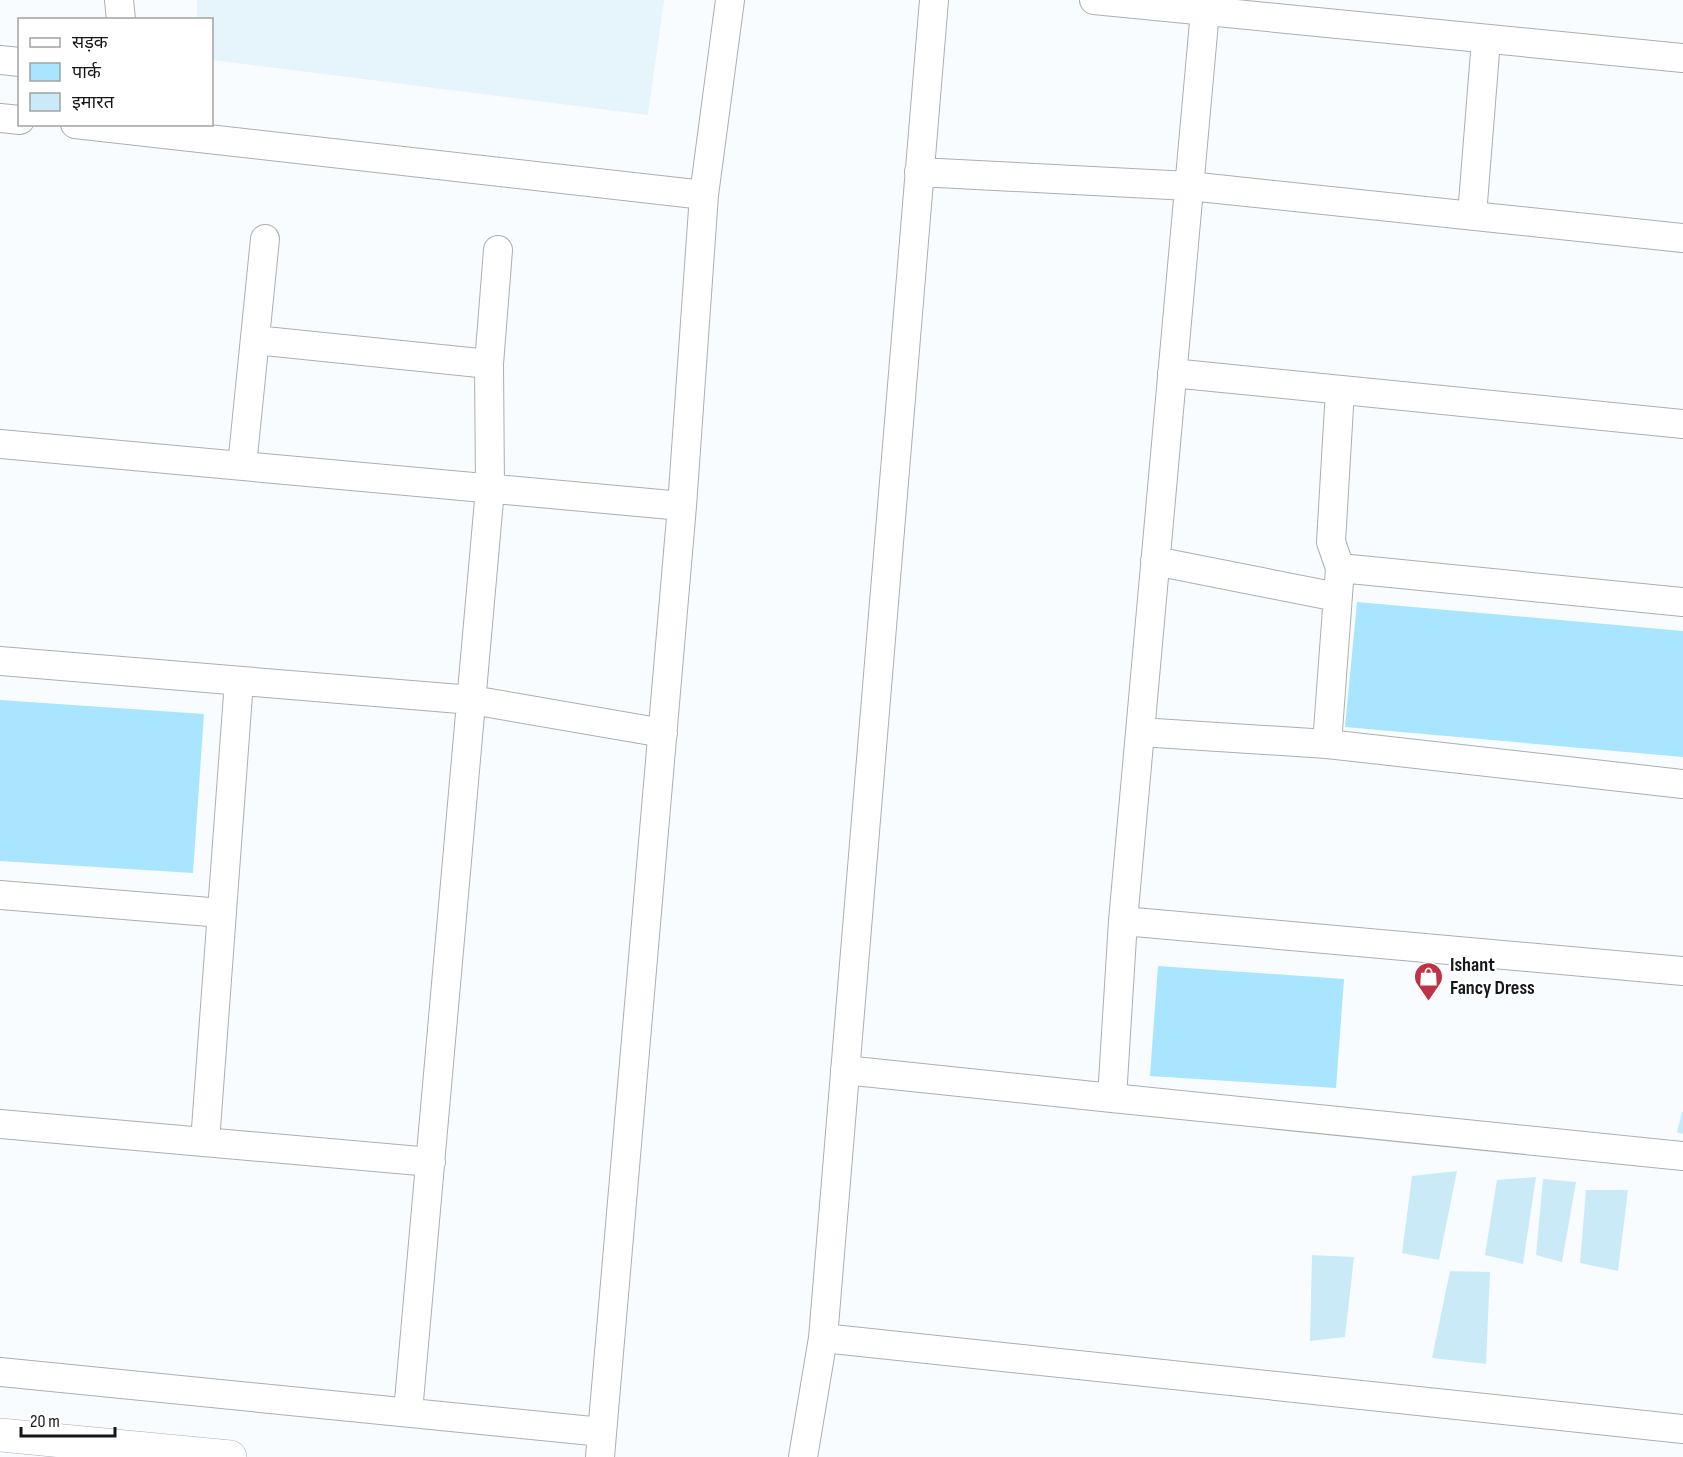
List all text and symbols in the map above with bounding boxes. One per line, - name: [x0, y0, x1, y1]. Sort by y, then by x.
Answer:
- legend: [18, 18, 213, 126]
- text: सड़क: [72, 32, 109, 53]
- text: पार्क: [72, 61, 102, 83]
- text: इमारत: [72, 92, 115, 113]
- place label: Ishant Fancy Dress: [1450, 953, 1535, 1000]
- shop icon: Ishant Fancy Dress: [1413, 960, 1445, 1002]
- scale bar: [21, 1400, 116, 1438]
- text: 20 m: [30, 1411, 60, 1432]

